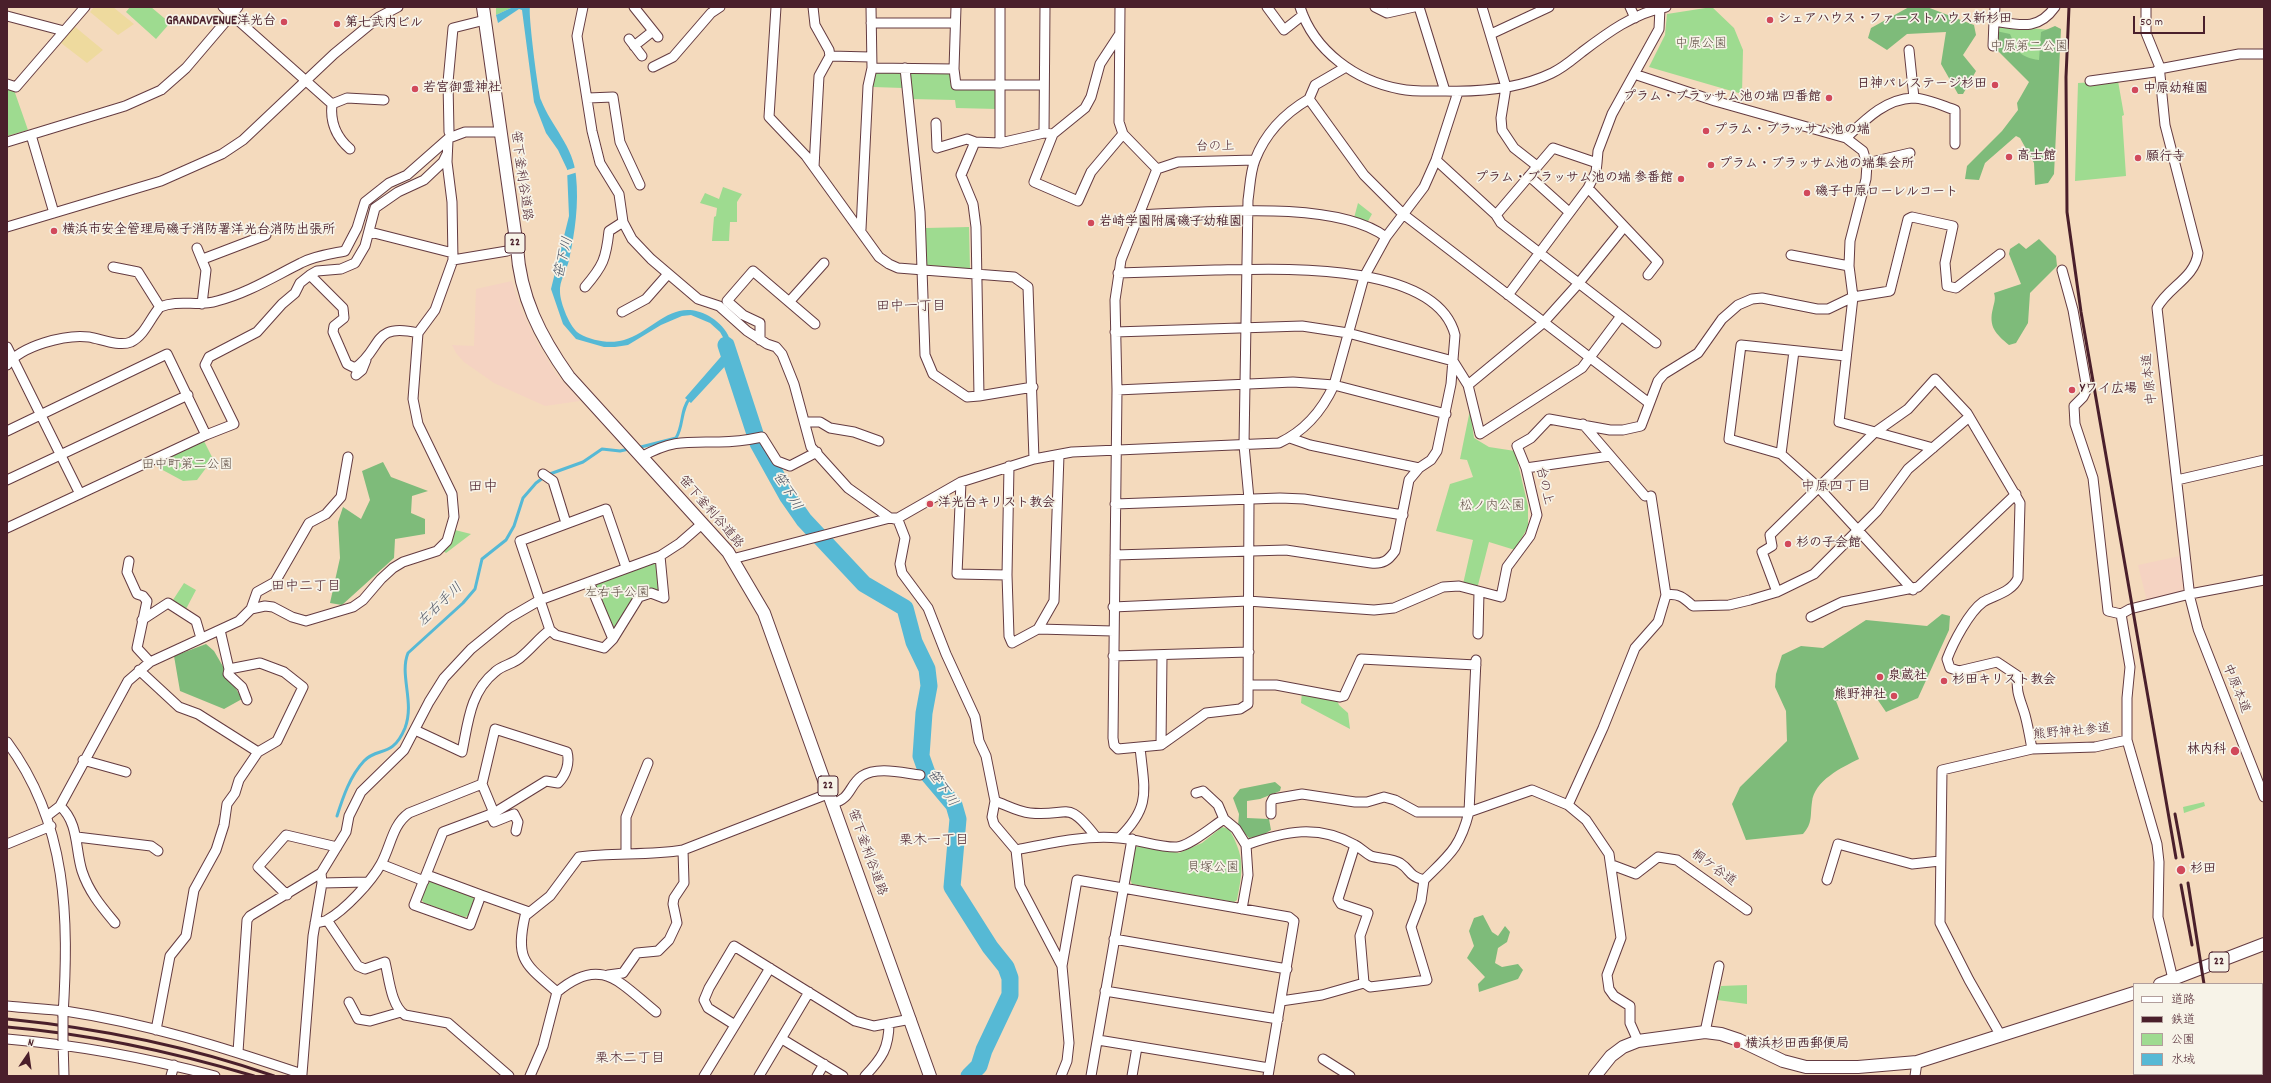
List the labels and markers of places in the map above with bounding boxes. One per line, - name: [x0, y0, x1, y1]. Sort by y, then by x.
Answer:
- place label: シェアハウス・ファーストハウス新杉田: [1778, 12, 2012, 28]
- place label: GRANDAVENUE洋光台: [166, 14, 276, 30]
- marker: シェアハウス・ファーストハウス新杉田: [1765, 15, 1775, 25]
- place label: 第七武内ビル: [345, 16, 423, 32]
- marker: GRANDAVENUE洋光台: [279, 17, 289, 27]
- marker: 第七武内ビル: [332, 19, 342, 29]
- place label: 日神パレステージ杉田: [1857, 77, 1987, 93]
- marker: 日神パレステージ杉田: [1990, 80, 2000, 90]
- place label: 若宮御霊神社: [423, 81, 501, 97]
- place label: 中原幼稚園: [2143, 82, 2208, 98]
- marker: 若宮御霊神社: [410, 84, 420, 94]
- marker: 中原幼稚園: [2130, 85, 2140, 95]
- place label: プラム・ブラッサム池の端 四番館: [1623, 90, 1821, 106]
- marker: プラム・ブラッサム池の端 四番館: [1824, 93, 1834, 103]
- place label: プラム・ブラッサム池の端: [1714, 123, 1870, 139]
- marker: プラム・ブラッサム池の端: [1701, 126, 1711, 136]
- place label: 高士館: [2017, 149, 2056, 165]
- place label: 願行寺: [2146, 150, 2185, 166]
- marker: 高士館: [2004, 152, 2014, 162]
- marker: 願行寺: [2133, 153, 2143, 163]
- place label: プラム・ブラッサム池の端集会所: [1719, 157, 1914, 173]
- marker: プラム・ブラッサム池の端集会所: [1706, 160, 1716, 170]
- place label: プラム・ブラッサム池の端 参番館: [1475, 171, 1673, 187]
- marker: プラム・ブラッサム池の端 参番館: [1676, 174, 1686, 184]
- place label: 磯子中原ローレルコート: [1815, 185, 1958, 201]
- marker: 磯子中原ローレルコート: [1802, 188, 1812, 198]
- place label: 岩崎学園附属磯子幼稚園: [1099, 215, 1242, 231]
- marker: 岩崎学園附属磯子幼稚園: [1086, 218, 1096, 228]
- place label: 横浜市安全管理局磯子消防署洋光台消防出張所: [62, 223, 335, 239]
- marker: 横浜市安全管理局磯子消防署洋光台消防出張所: [49, 226, 59, 236]
- place label: Yワイ広場: [2080, 382, 2137, 398]
- marker: Yワイ広場: [2067, 385, 2077, 395]
- place label: 洋光台キリスト教会: [938, 496, 1055, 512]
- marker: 洋光台キリスト教会: [925, 499, 935, 509]
- place label: 杉の子会館: [1796, 536, 1861, 552]
- marker: 杉の子会館: [1783, 539, 1793, 549]
- place label: 泉蔵社: [1888, 669, 1927, 685]
- marker: 泉蔵社: [1875, 672, 1885, 682]
- place label: 杉田キリスト教会: [1952, 673, 2056, 689]
- marker: 杉田キリスト教会: [1939, 676, 1949, 686]
- place label: 熊野神社: [1834, 688, 1886, 704]
- marker: 熊野神社: [1889, 691, 1899, 701]
- place label: 林内科: [2187, 743, 2226, 759]
- marker: 林内科: [2229, 745, 2241, 757]
- place label: 杉田: [2190, 862, 2216, 878]
- marker: 杉田: [2175, 864, 2187, 876]
- place label: 横浜杉田西郵便局: [1745, 1037, 1849, 1053]
- marker: 横浜杉田西郵便局: [1732, 1040, 1742, 1050]

